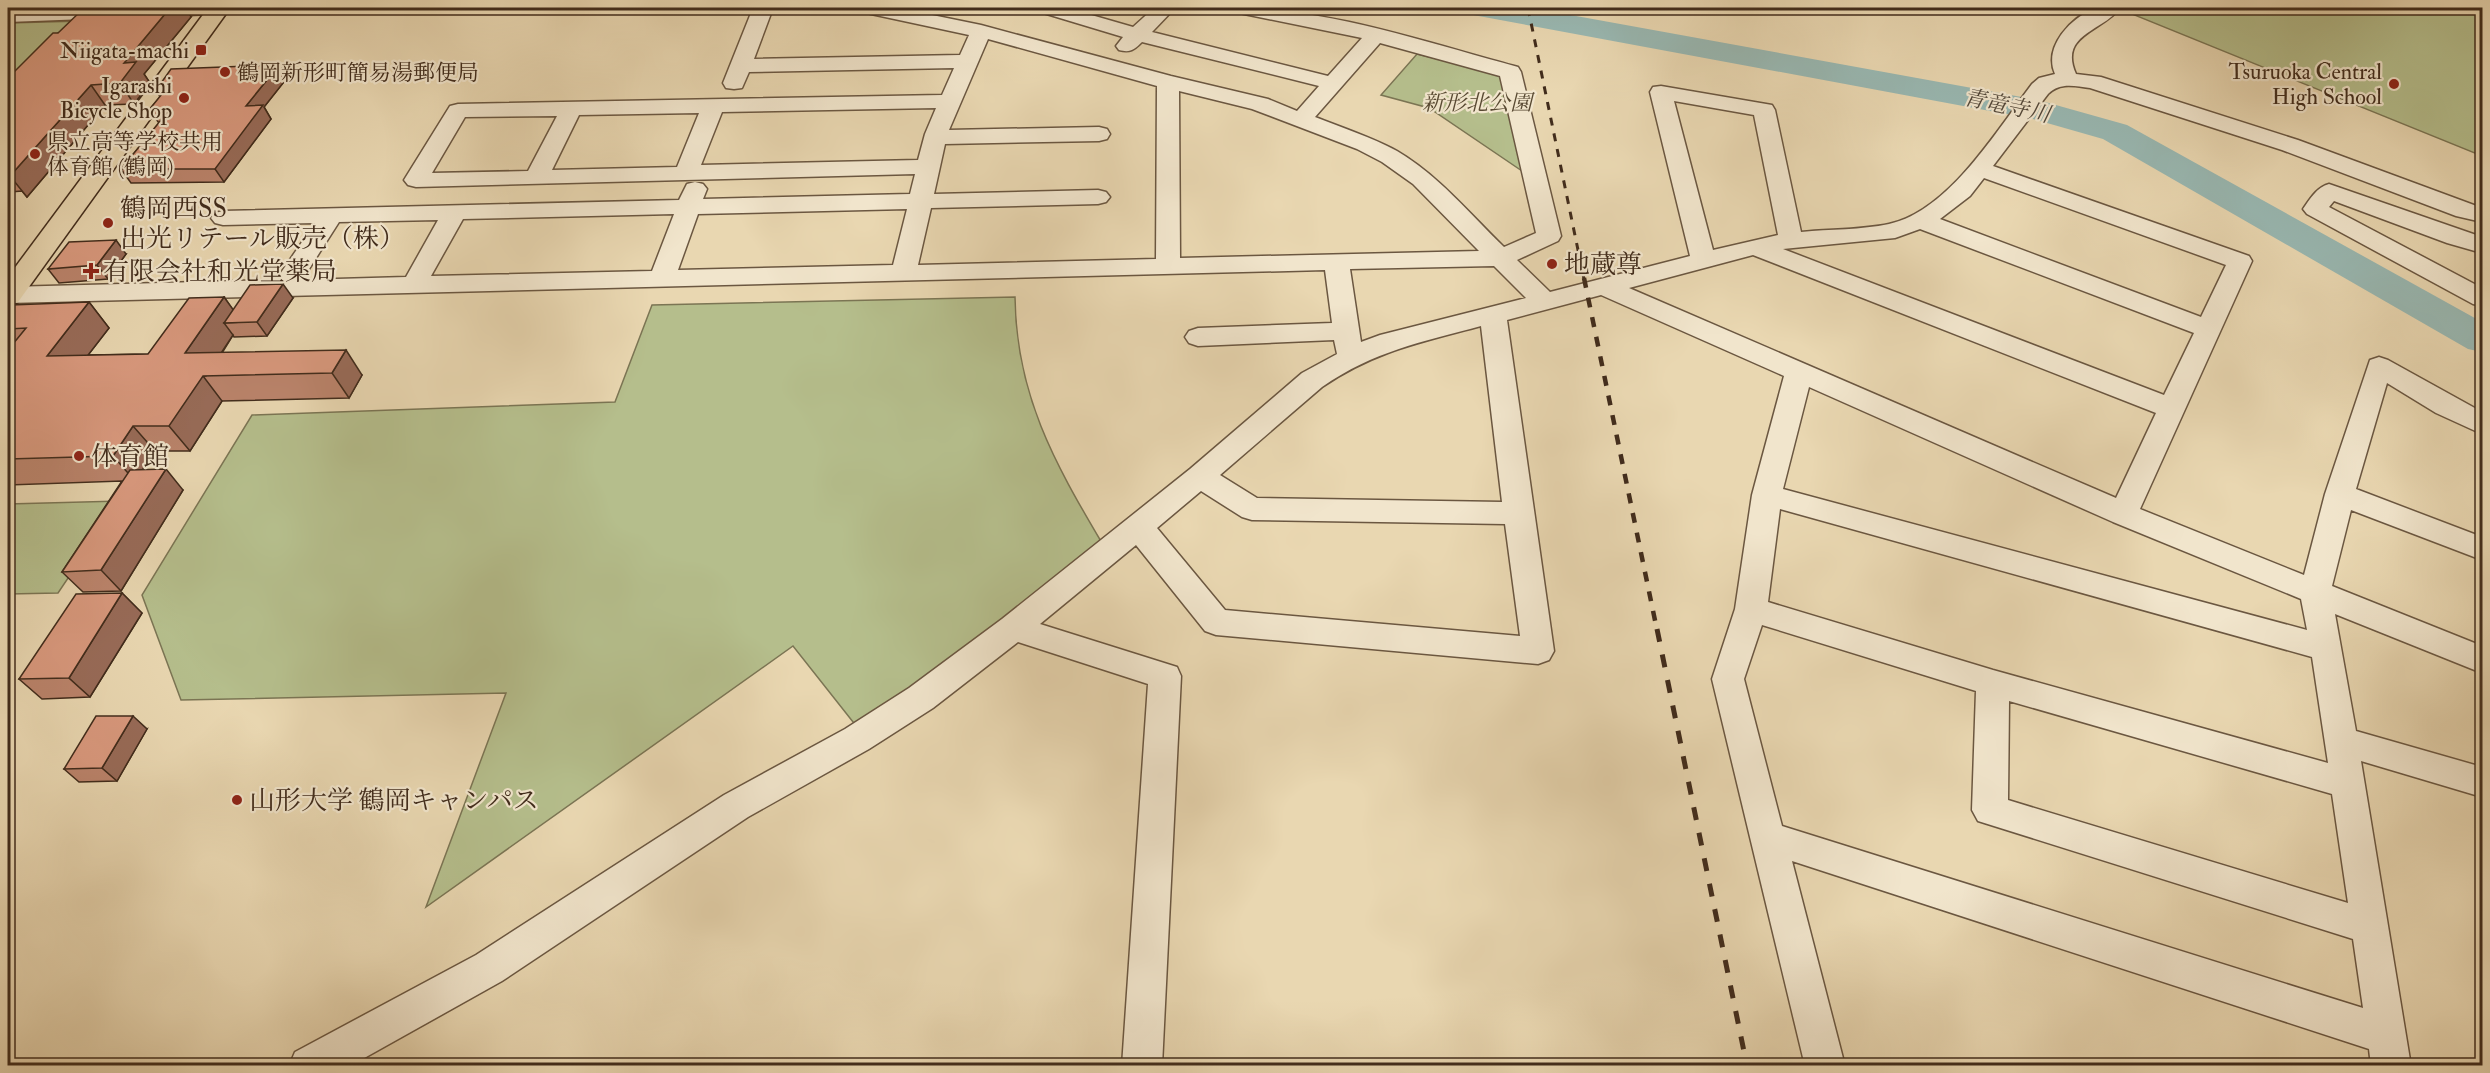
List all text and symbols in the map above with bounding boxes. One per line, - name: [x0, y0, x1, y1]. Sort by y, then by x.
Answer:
- place label: Niigata-machi: [60, 37, 189, 65]
- marker: Niigata-machi: [194, 43, 208, 57]
- place label: Tsuruoka Central High School: [2228, 58, 2382, 111]
- place label: 鶴岡新形町簡易湯郵便局: [237, 59, 479, 87]
- marker: 鶴岡新形町簡易湯郵便局: [218, 65, 232, 79]
- place label: Igarashi Bicycle Shop: [60, 72, 172, 126]
- marker: Tsuruoka Central High School: [2387, 77, 2401, 91]
- water label: 青竜寺川: [1961, 83, 2055, 129]
- park label: 新形北公園: [1422, 89, 1535, 117]
- marker: Igarashi Bicycle Shop: [177, 91, 191, 105]
- place label: 県立高等学校共用 体育館 (鶴岡): [47, 128, 223, 181]
- marker: 県立高等学校共用 体育館 (鶴岡): [28, 147, 42, 161]
- place label: 鶴岡西SS 出光リテール販売（株）: [120, 193, 405, 255]
- marker: 鶴岡西SS 出光リテール販売（株）: [101, 216, 115, 230]
- place label: 地蔵尊: [1564, 249, 1642, 281]
- place label: 有限会社和光堂薬局: [103, 256, 337, 288]
- marker: 地蔵尊: [1545, 257, 1559, 271]
- marker: 有限会社和光堂薬局: [84, 264, 98, 278]
- place label: 体育館: [91, 441, 169, 473]
- marker: 体育館: [72, 449, 86, 463]
- place label: 山形大学 鶴岡キャンパス: [249, 785, 539, 817]
- marker: 山形大学 鶴岡キャンパス: [230, 793, 244, 807]

